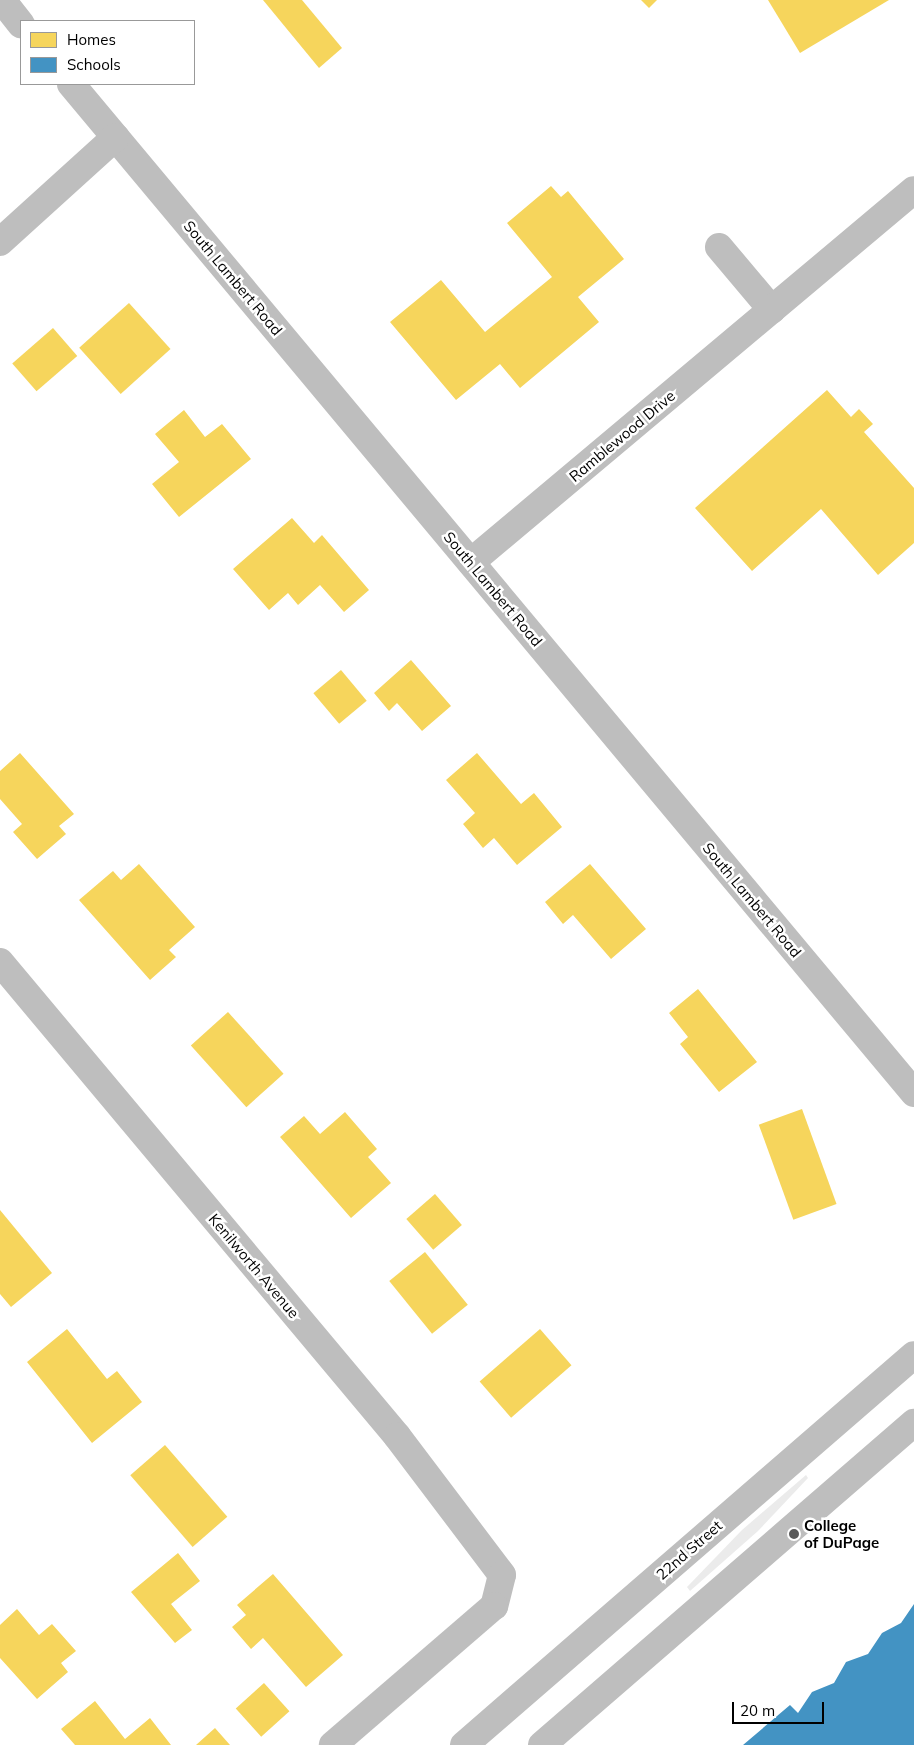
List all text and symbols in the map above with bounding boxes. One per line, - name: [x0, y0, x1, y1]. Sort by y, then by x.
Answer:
- legend: [20, 20, 195, 85]
- text: Homes: [67, 30, 116, 49]
- text: Schools: [67, 55, 121, 74]
- street label: South Lambert Road: [180, 217, 286, 339]
- street label: Ramblewood Drive: [566, 387, 678, 485]
- street label: South Lambert Road: [440, 528, 546, 650]
- street label: South Lambert Road: [699, 839, 805, 961]
- street label: Kenilworth Avenue: [205, 1210, 303, 1322]
- place label: College of DuPage: [804, 1516, 879, 1551]
- street label: 22nd Street: [652, 1517, 726, 1583]
- marker: College of DuPage: [788, 1528, 800, 1540]
- scale bar: [734, 1692, 826, 1724]
- text: 20 m: [740, 1701, 775, 1720]

